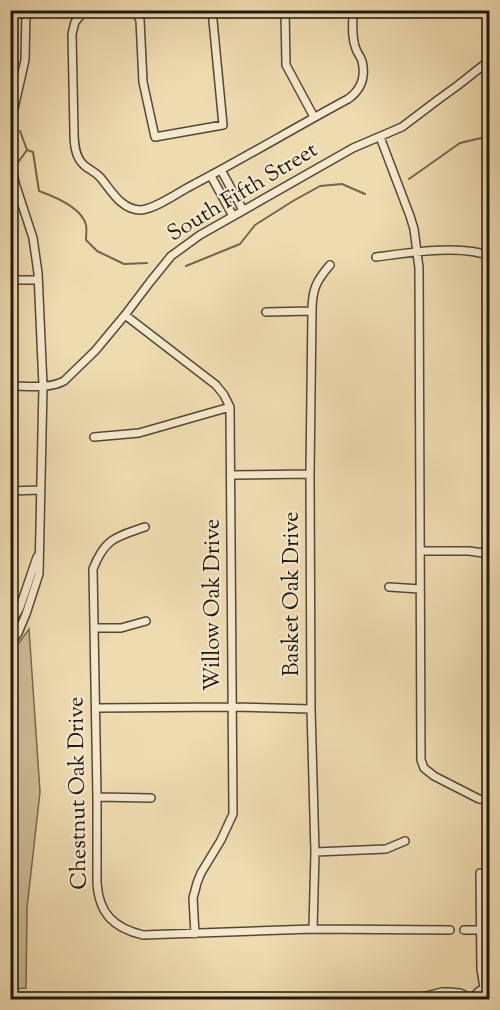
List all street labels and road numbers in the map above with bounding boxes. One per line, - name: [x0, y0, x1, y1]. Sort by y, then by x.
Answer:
- street label: South Fifth Street: [162, 135, 325, 251]
- street label: Basket Oak Drive: [277, 511, 309, 677]
- street label: Willow Oak Drive: [198, 519, 230, 691]
- street label: Chestnut Oak Drive: [61, 696, 97, 890]

